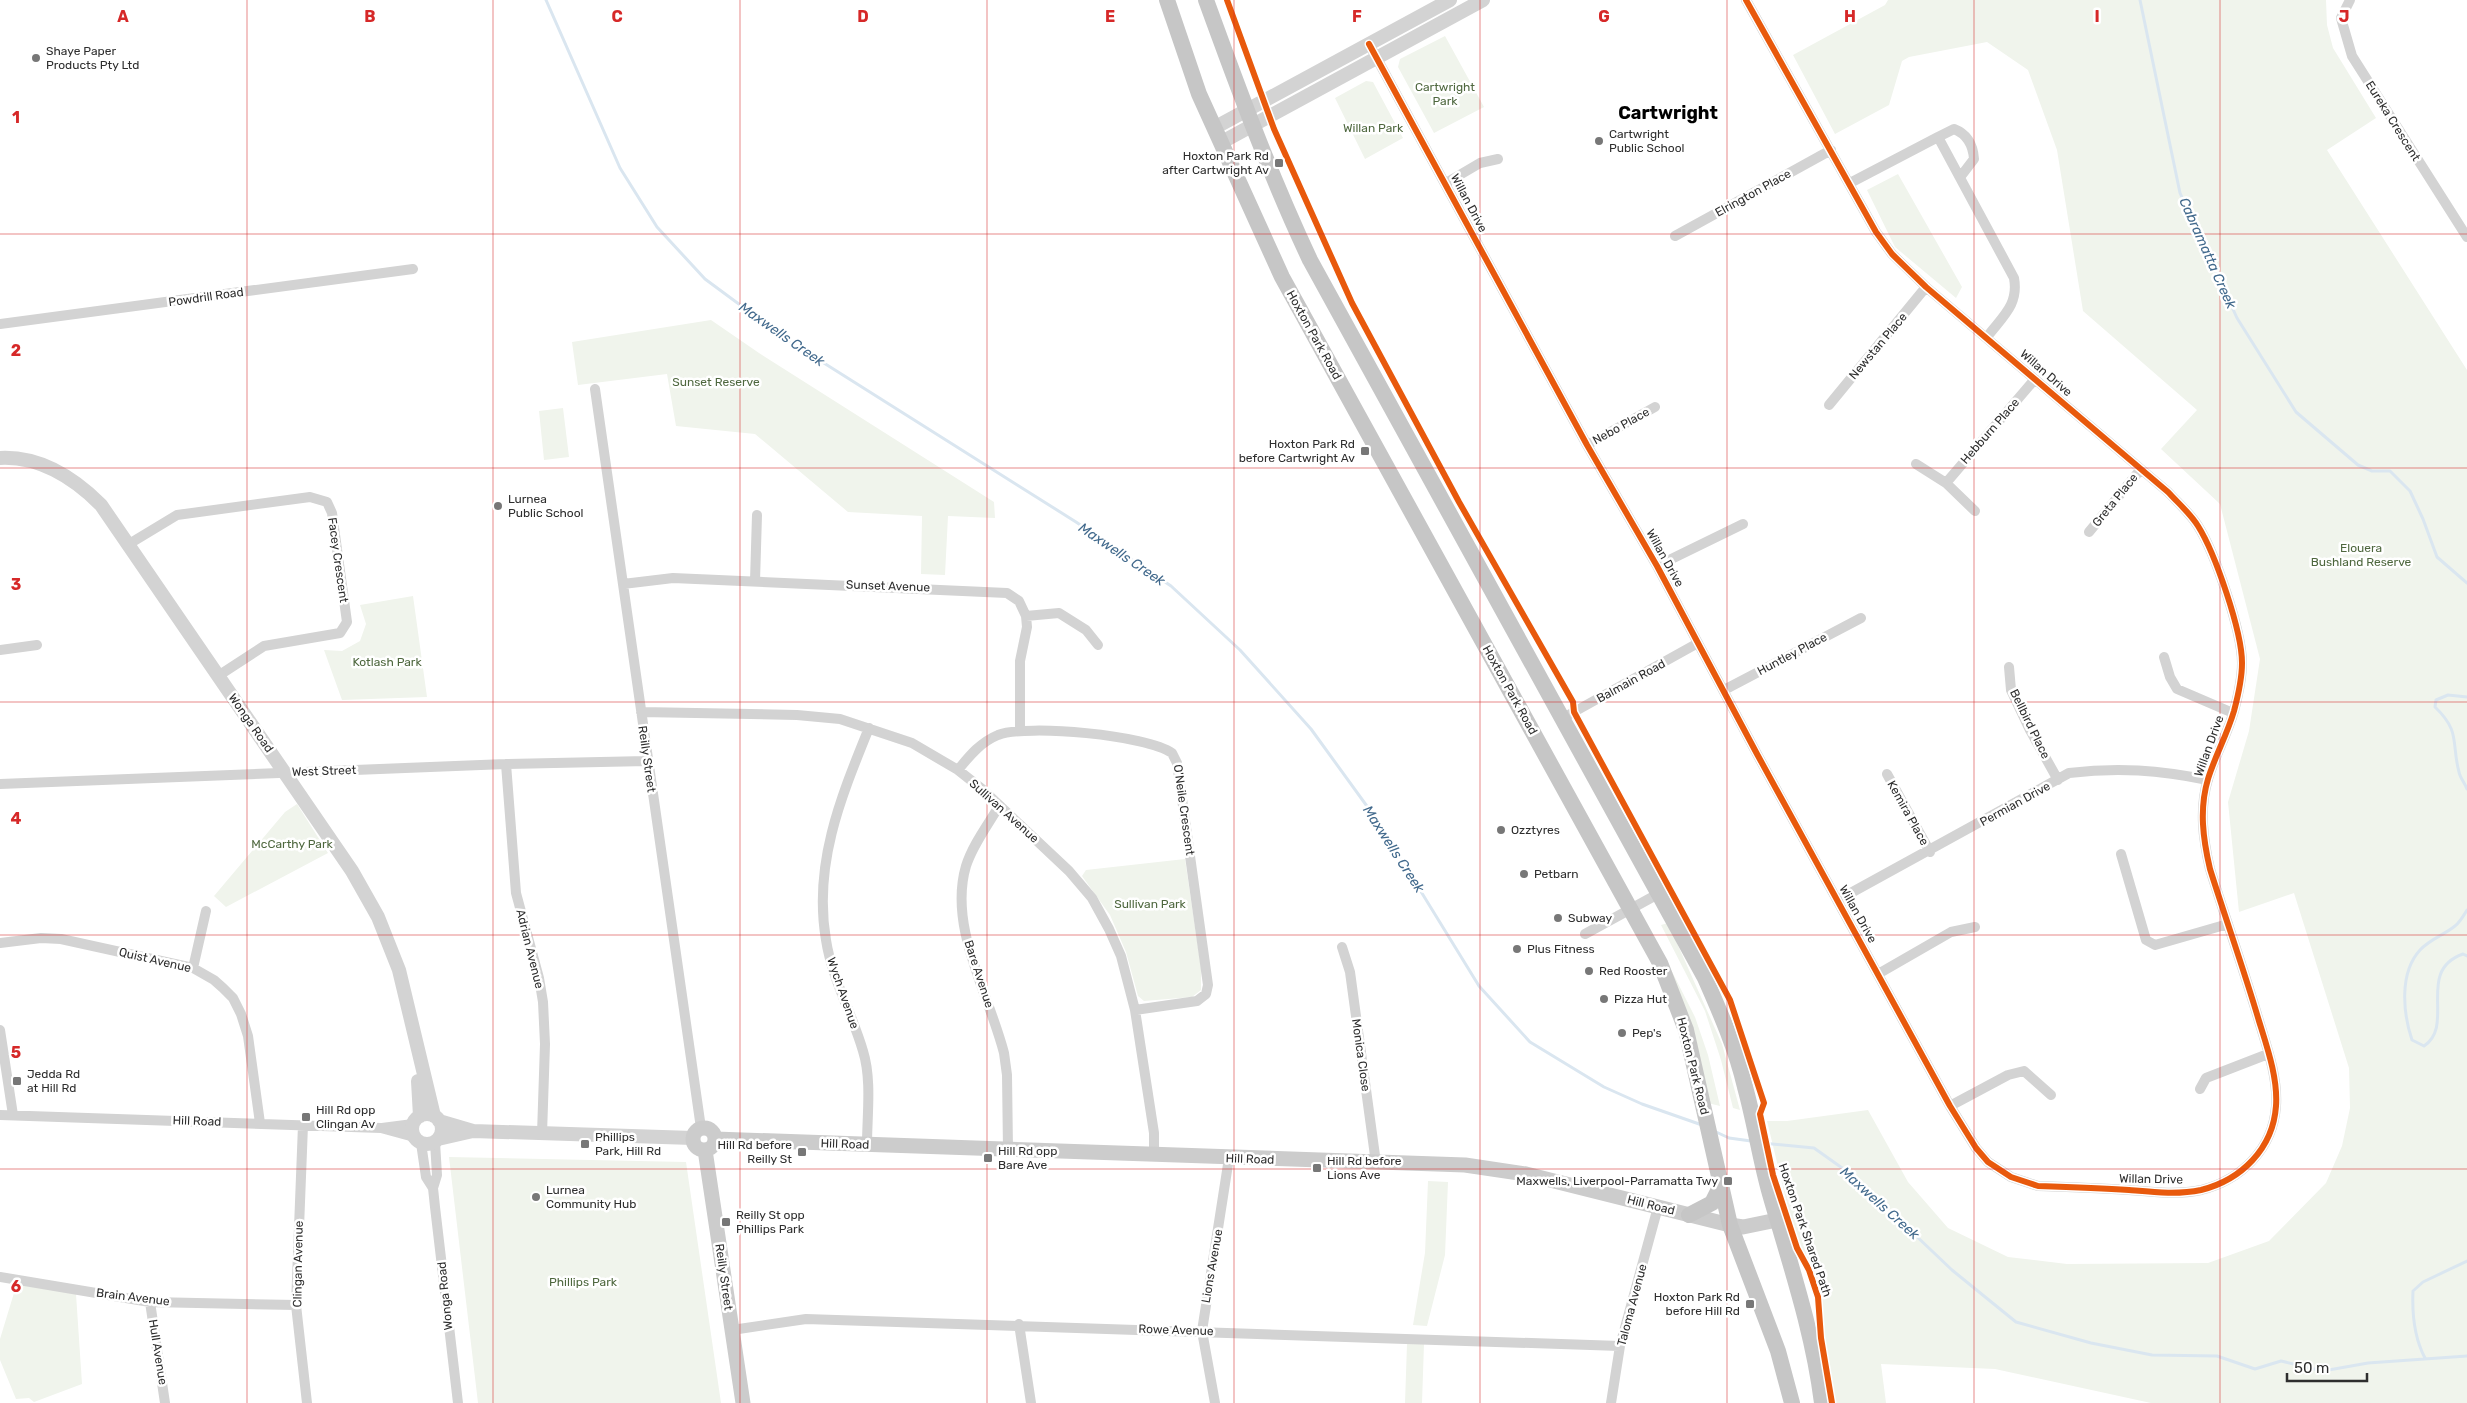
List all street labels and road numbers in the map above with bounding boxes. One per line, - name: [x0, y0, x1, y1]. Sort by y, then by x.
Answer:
- street label: Eureka Crescent: [2363, 78, 2423, 164]
- street label: Elrington Place: [1713, 166, 1794, 220]
- street label: Willan Drive: [1448, 171, 1490, 235]
- street label: Powdrill Road: [168, 285, 244, 309]
- street label: Hoxton Park Road: [1284, 288, 1344, 382]
- street label: Newstan Place: [1846, 310, 1910, 382]
- street label: Willan Drive: [2017, 347, 2075, 399]
- street label: Hebburn Place: [1958, 395, 2022, 467]
- street label: Nebo Place: [1590, 405, 1652, 447]
- street label: Greta Place: [2089, 470, 2141, 529]
- street label: Facey Crescent: [325, 516, 351, 604]
- street label: Willan Drive: [1643, 527, 1687, 590]
- street label: Sunset Avenue: [846, 578, 931, 594]
- street label: Huntley Place: [1755, 630, 1829, 678]
- street label: Hoxton Park Road: [1480, 643, 1540, 737]
- street label: Balmain Road: [1594, 656, 1668, 706]
- street label: Bellbird Place: [2007, 687, 2053, 761]
- street label: Wonga Road: [226, 691, 276, 755]
- street label: Willan Drive: [2191, 713, 2227, 778]
- street label: Reilly Street: [635, 725, 659, 794]
- street label: West Street: [292, 763, 357, 779]
- street label: O'Neile Crescent: [1171, 764, 1197, 857]
- street label: Sullivan Avenue: [966, 776, 1042, 846]
- street label: Kemira Place: [1884, 778, 1932, 848]
- street label: Permian Drive: [1977, 779, 2053, 829]
- street label: Willan Drive: [1836, 883, 1880, 946]
- street label: Adrian Avenue: [513, 908, 547, 990]
- street label: Bare Avenue: [961, 938, 997, 1010]
- street label: Quist Avenue: [118, 945, 193, 975]
- street label: Wych Avenue: [824, 955, 862, 1031]
- street label: Hoxton Park Road: [1674, 1016, 1712, 1116]
- street label: Monica Close: [1349, 1018, 1373, 1093]
- street label: Hill Road: [172, 1113, 222, 1129]
- street label: Hill Road: [820, 1136, 870, 1152]
- street label: Hill Road: [1225, 1151, 1275, 1167]
- street label: Hoxton Park Shared Path: [1776, 1161, 1834, 1299]
- street label: Willan Drive: [2119, 1171, 2183, 1187]
- street label: Hill Road: [1626, 1192, 1676, 1218]
- street label: Clingan Avenue: [290, 1220, 306, 1308]
- street label: Lions Avenue: [1199, 1228, 1225, 1304]
- street label: Reilly Street: [712, 1243, 736, 1312]
- street label: Wonga Road: [434, 1261, 456, 1331]
- street label: Taloma Avenue: [1614, 1262, 1650, 1347]
- street label: Brain Avenue: [95, 1286, 171, 1308]
- street label: Hull Avenue: [146, 1318, 170, 1386]
- street label: Rowe Avenue: [1138, 1322, 1214, 1338]

